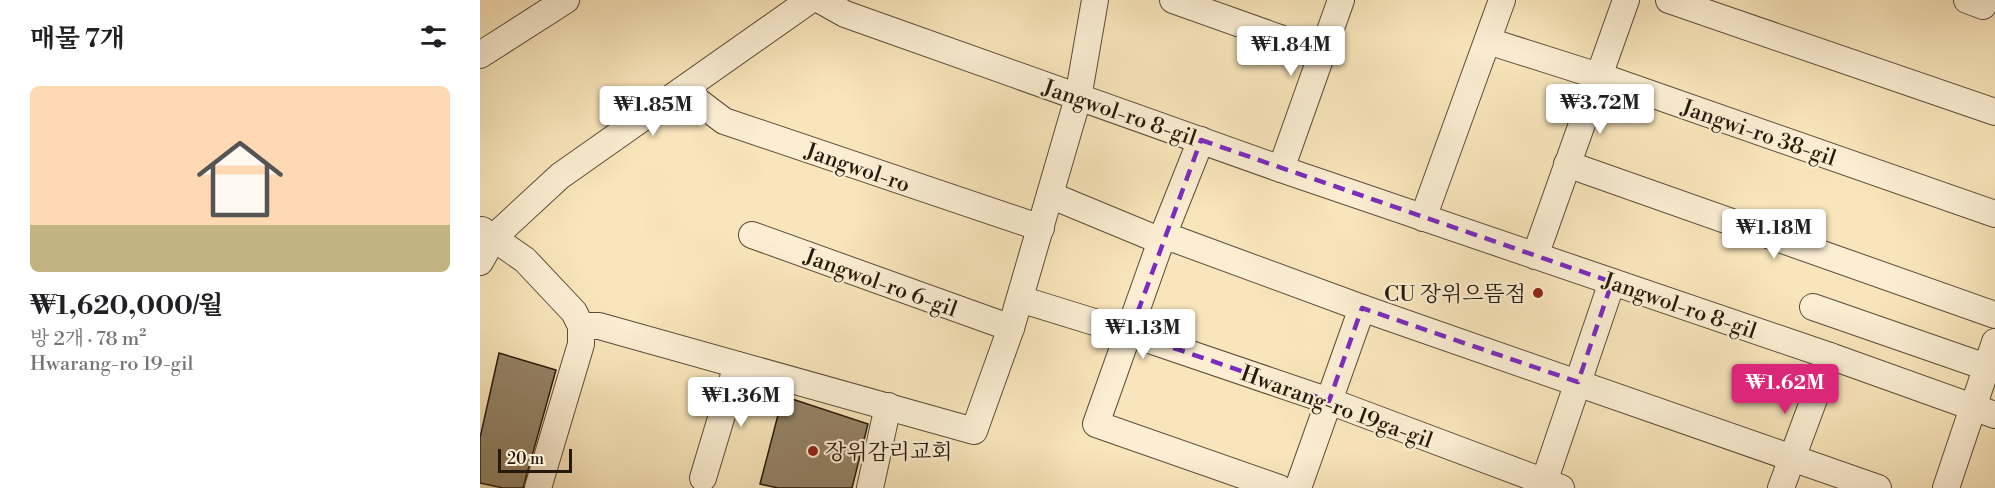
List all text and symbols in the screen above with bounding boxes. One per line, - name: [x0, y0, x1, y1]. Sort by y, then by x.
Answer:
- icon: filters: [417, 20, 450, 53]
- text: 매물 7개: [30, 23, 125, 55]
- pin: ₩1.84M: [1242, 26, 1340, 77]
- text: ₩1.84M: [1251, 33, 1331, 58]
- street label: Jangwol-ro 8-gil: [1038, 74, 1200, 153]
- pin: ₩3.72M: [1551, 84, 1649, 135]
- pin: ₩1.85M: [604, 86, 702, 137]
- text: ₩3.72M: [1560, 91, 1640, 116]
- text: ₩1.85M: [614, 93, 692, 118]
- street label: Jangwi-ro 38-gil: [1677, 94, 1840, 173]
- icon: home: [186, 125, 294, 233]
- street label: Jangwol-ro: [801, 138, 913, 199]
- pin: ₩1.18M: [1725, 209, 1823, 260]
- text: ₩1.18M: [1736, 216, 1812, 241]
- street label: Jangwol-ro 6-gil: [799, 243, 961, 324]
- street label: Jangwol-ro 8-gil: [1598, 267, 1760, 346]
- place label: CU 장위으뜸점: [1384, 281, 1526, 308]
- marker: CU 장위으뜸점: [1531, 286, 1545, 300]
- text: ₩1,620,000/월: [30, 290, 223, 322]
- pin: ₩1.13M: [1094, 309, 1192, 360]
- text: ₩1.13M: [1105, 316, 1181, 341]
- text: 방 2개 · 78 m²: [30, 327, 146, 352]
- text: Hwarang-ro 19-gil: [30, 352, 193, 377]
- street label: Hwarang-ro 19ga-gil: [1237, 360, 1437, 455]
- pin: ₩1.62M: [1736, 364, 1834, 415]
- text: ₩1.62M: [1746, 371, 1824, 396]
- pin: ₩1.36M: [692, 377, 790, 428]
- text: ₩1.36M: [702, 384, 780, 409]
- place label: 장위감리교회: [825, 439, 953, 466]
- marker: 장위감리교회: [806, 444, 820, 458]
- scale bar: [498, 446, 572, 474]
- text: 20 m: [507, 449, 544, 469]

